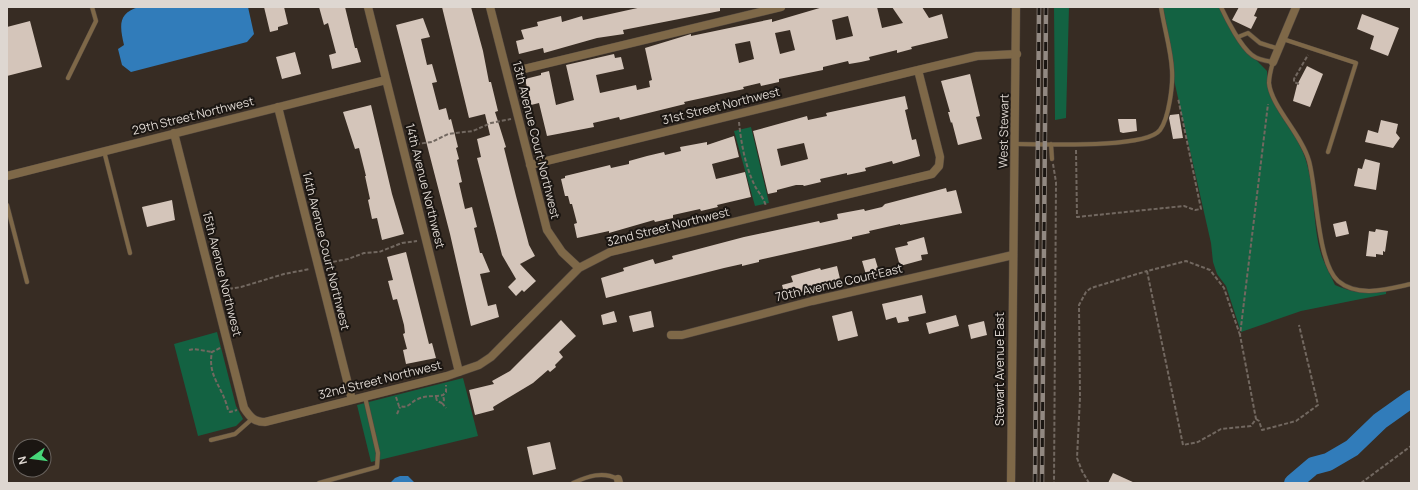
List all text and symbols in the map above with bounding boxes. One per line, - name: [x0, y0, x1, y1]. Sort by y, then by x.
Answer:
- street label: 13th Avenue Court Northwest: [509, 59, 564, 221]
- street label: 31st Street Northwest: [660, 83, 782, 128]
- street label: 29th Street Northwest: [130, 92, 256, 139]
- street label: West Stewart: [994, 93, 1013, 168]
- street label: 14th Avenue Northwest: [402, 122, 449, 250]
- street label: 14th Avenue Court Northwest: [299, 170, 354, 332]
- street label: 32nd Street Northwest: [605, 203, 731, 250]
- street label: 15th Avenue Northwest: [199, 210, 246, 338]
- street label: 70th Avenue Court East: [774, 260, 904, 305]
- street label: Stewart Avenue East: [991, 312, 1008, 426]
- street label: 32nd Street Northwest: [317, 356, 443, 403]
- north arrow: [12, 438, 52, 478]
- text: N: [14, 455, 30, 466]

